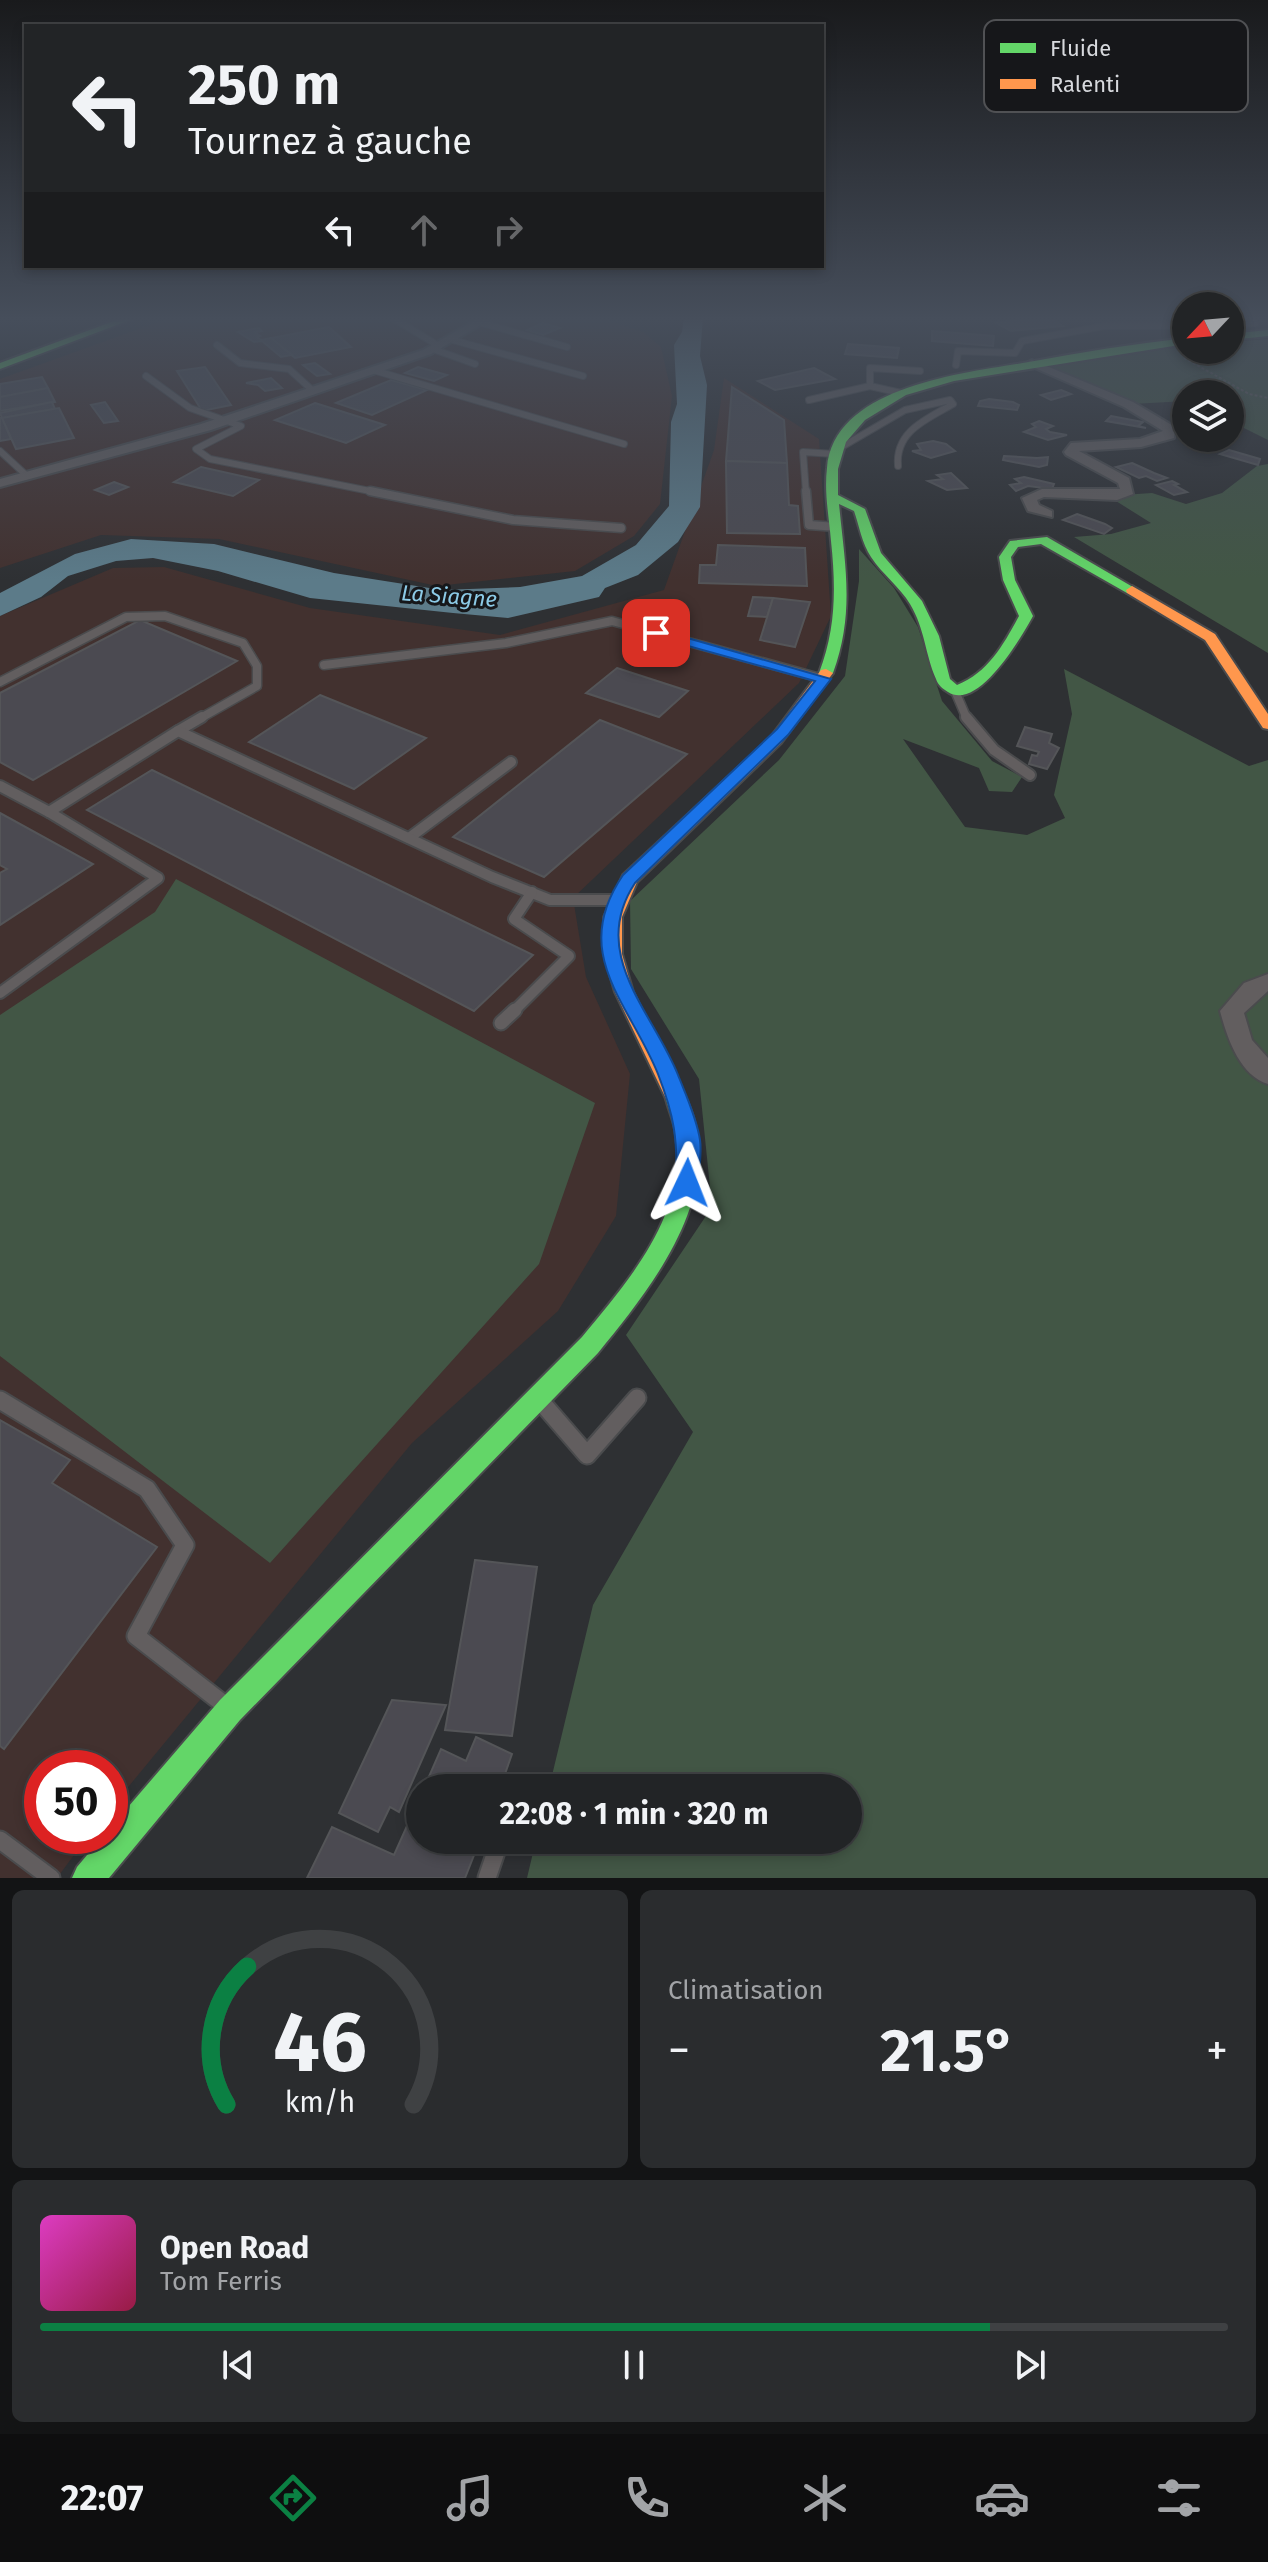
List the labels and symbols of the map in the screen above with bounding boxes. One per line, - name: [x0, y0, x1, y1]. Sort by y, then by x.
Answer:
- legend: [984, 20, 1248, 112]
- text: Fluide: [1050, 35, 1111, 62]
- text: Ralenti: [1050, 71, 1120, 98]
- north arrow: [1172, 292, 1244, 364]
- water label: La Siagne: [400, 579, 498, 613]
- pin: [622, 599, 690, 667]
- position arrow: [645, 1141, 729, 1225]
- speed limit sign: 50: [24, 1750, 128, 1854]

